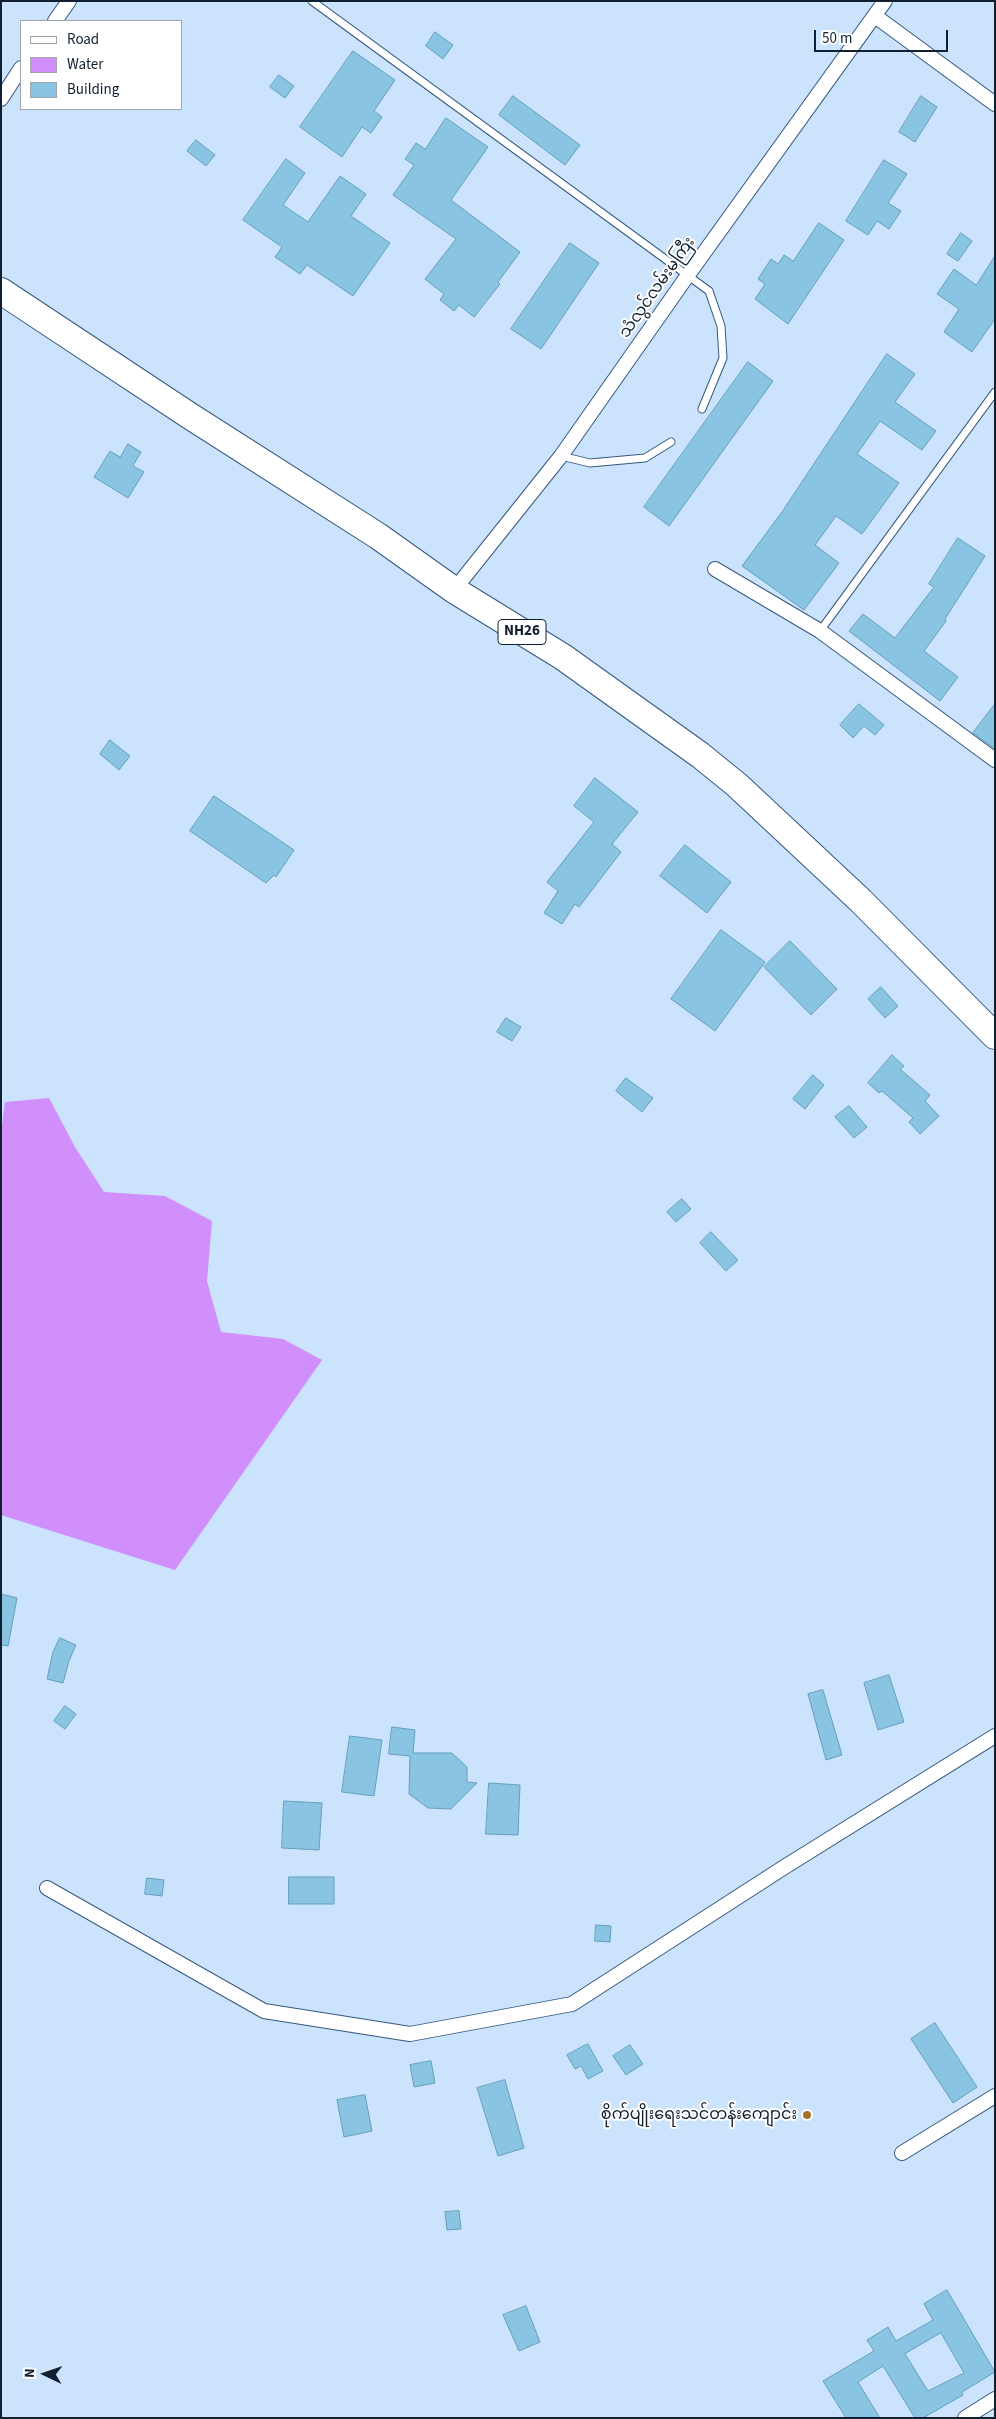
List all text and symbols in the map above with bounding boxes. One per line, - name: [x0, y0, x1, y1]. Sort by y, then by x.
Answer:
- legend: [20, 20, 182, 110]
- scale bar: [816, 20, 950, 52]
- text: 50 m: [822, 28, 852, 49]
- text: Road: [67, 29, 99, 50]
- text: Water: [67, 54, 103, 75]
- text: Building: [67, 79, 119, 100]
- street label: သံလွင်လမ်းမကြီး: [616, 234, 700, 342]
- road number: NH26: [498, 620, 546, 644]
- place label: စိုက်ပျိုးရေးသင်တန်းကျောင်း: [601, 2105, 797, 2125]
- marker: စိုက်ပျိုးရေးသင်တန်းကျောင်း: [801, 2109, 813, 2121]
- north arrow: [20, 2349, 70, 2399]
- text: N: [20, 2368, 40, 2378]

